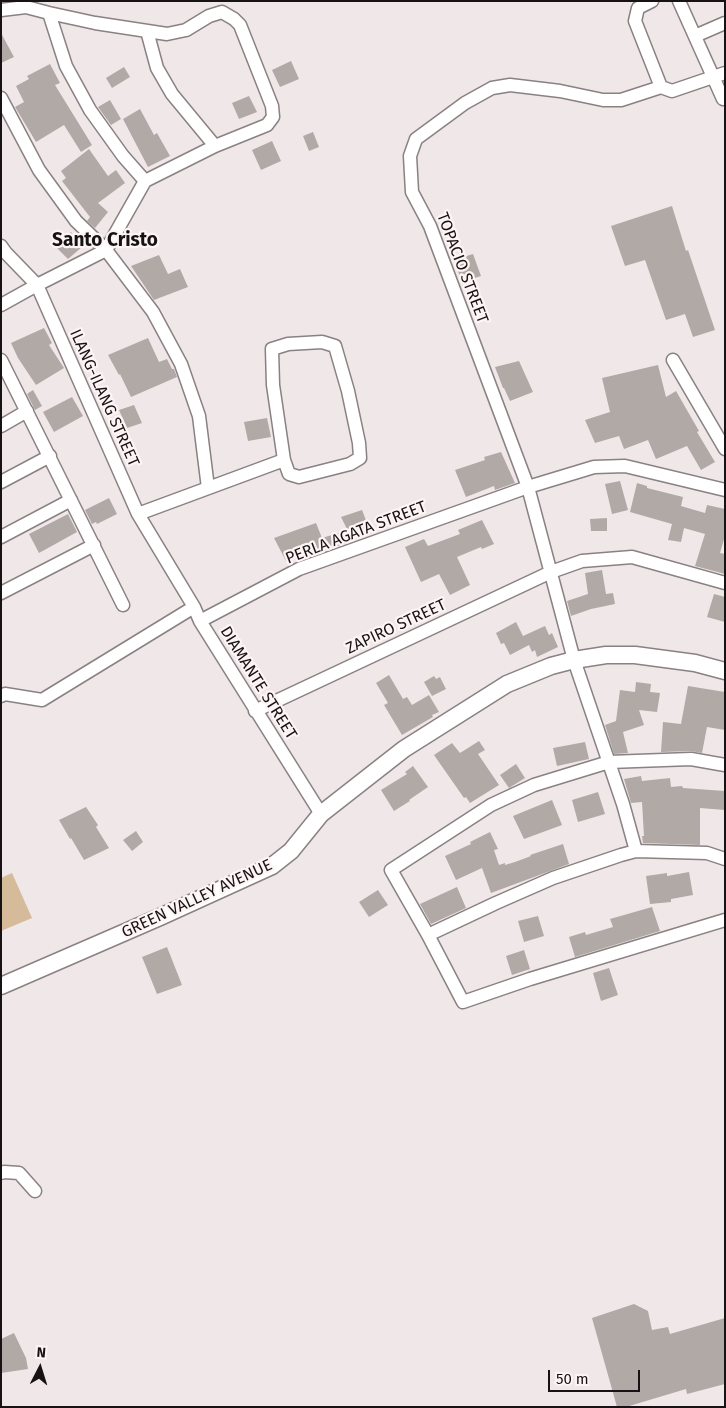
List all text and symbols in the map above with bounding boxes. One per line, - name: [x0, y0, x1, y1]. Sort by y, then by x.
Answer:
- street label: TOPACIO STREET: [432, 210, 492, 326]
- district label: Santo Cristo: [52, 230, 158, 252]
- street label: ILANG-ILANG STREET: [65, 326, 143, 470]
- street label: PERLA AGATA STREET: [283, 497, 429, 569]
- street label: ZAPIRO STREET: [343, 595, 449, 659]
- street label: DIAMANTE STREET: [216, 623, 300, 743]
- street label: GREEN VALLEY AVENUE: [119, 856, 275, 942]
- north arrow: [15, 1343, 65, 1393]
- text: N: [36, 1344, 47, 1361]
- scale bar: [551, 1360, 644, 1392]
- text: 50 m: [556, 1370, 589, 1388]

